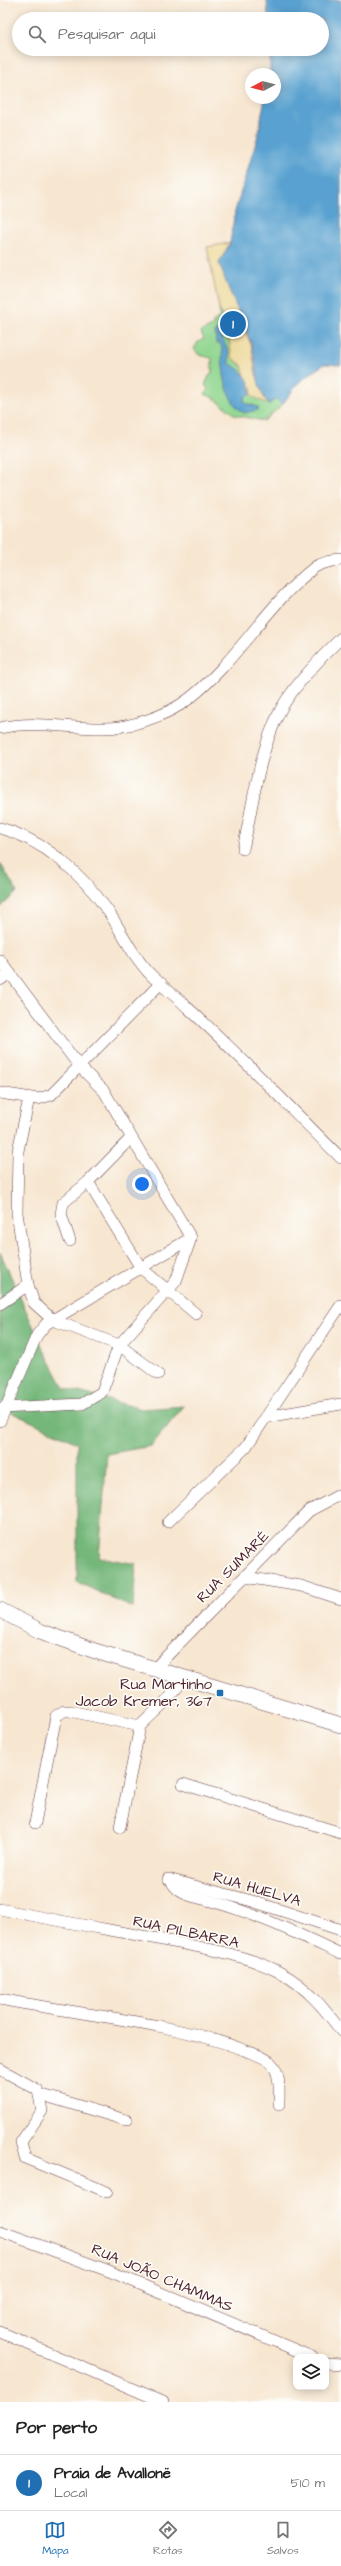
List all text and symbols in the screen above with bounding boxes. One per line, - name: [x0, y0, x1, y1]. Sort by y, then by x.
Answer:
- search box: [12, 12, 329, 56]
- icon: search: [26, 23, 48, 45]
- text: Pesquisar aqui: [58, 24, 155, 45]
- north arrow: [245, 68, 281, 104]
- pin: 1: [220, 309, 246, 339]
- your location: [132, 1174, 152, 1194]
- street label: RUA SUMARÉ: [192, 1526, 274, 1608]
- place label: Rua Martinho Jacob Kremer, 367: [76, 1674, 213, 1712]
- marker: Rua Martinho Jacob Kremer, 367: [215, 1688, 225, 1698]
- street label: RUA HUELVA: [211, 1866, 304, 1912]
- street label: RUA PILBARRA: [131, 1910, 241, 1954]
- street label: RUA JOÃO CHAMMAS: [88, 2239, 236, 2317]
- map controls: [293, 2354, 329, 2390]
- button: layers: [293, 2354, 329, 2390]
- text: Por perto: [16, 2416, 97, 2440]
- text: Praia de Avallonë: [54, 2463, 171, 2484]
- text: 1: [28, 2474, 30, 2492]
- text: 510 m: [291, 2474, 325, 2492]
- text: Local: [54, 2484, 87, 2502]
- tab: Mapa: [42, 2519, 69, 2558]
- tab: Rotas: [153, 2519, 183, 2558]
- tab: Salvos: [267, 2519, 299, 2558]

